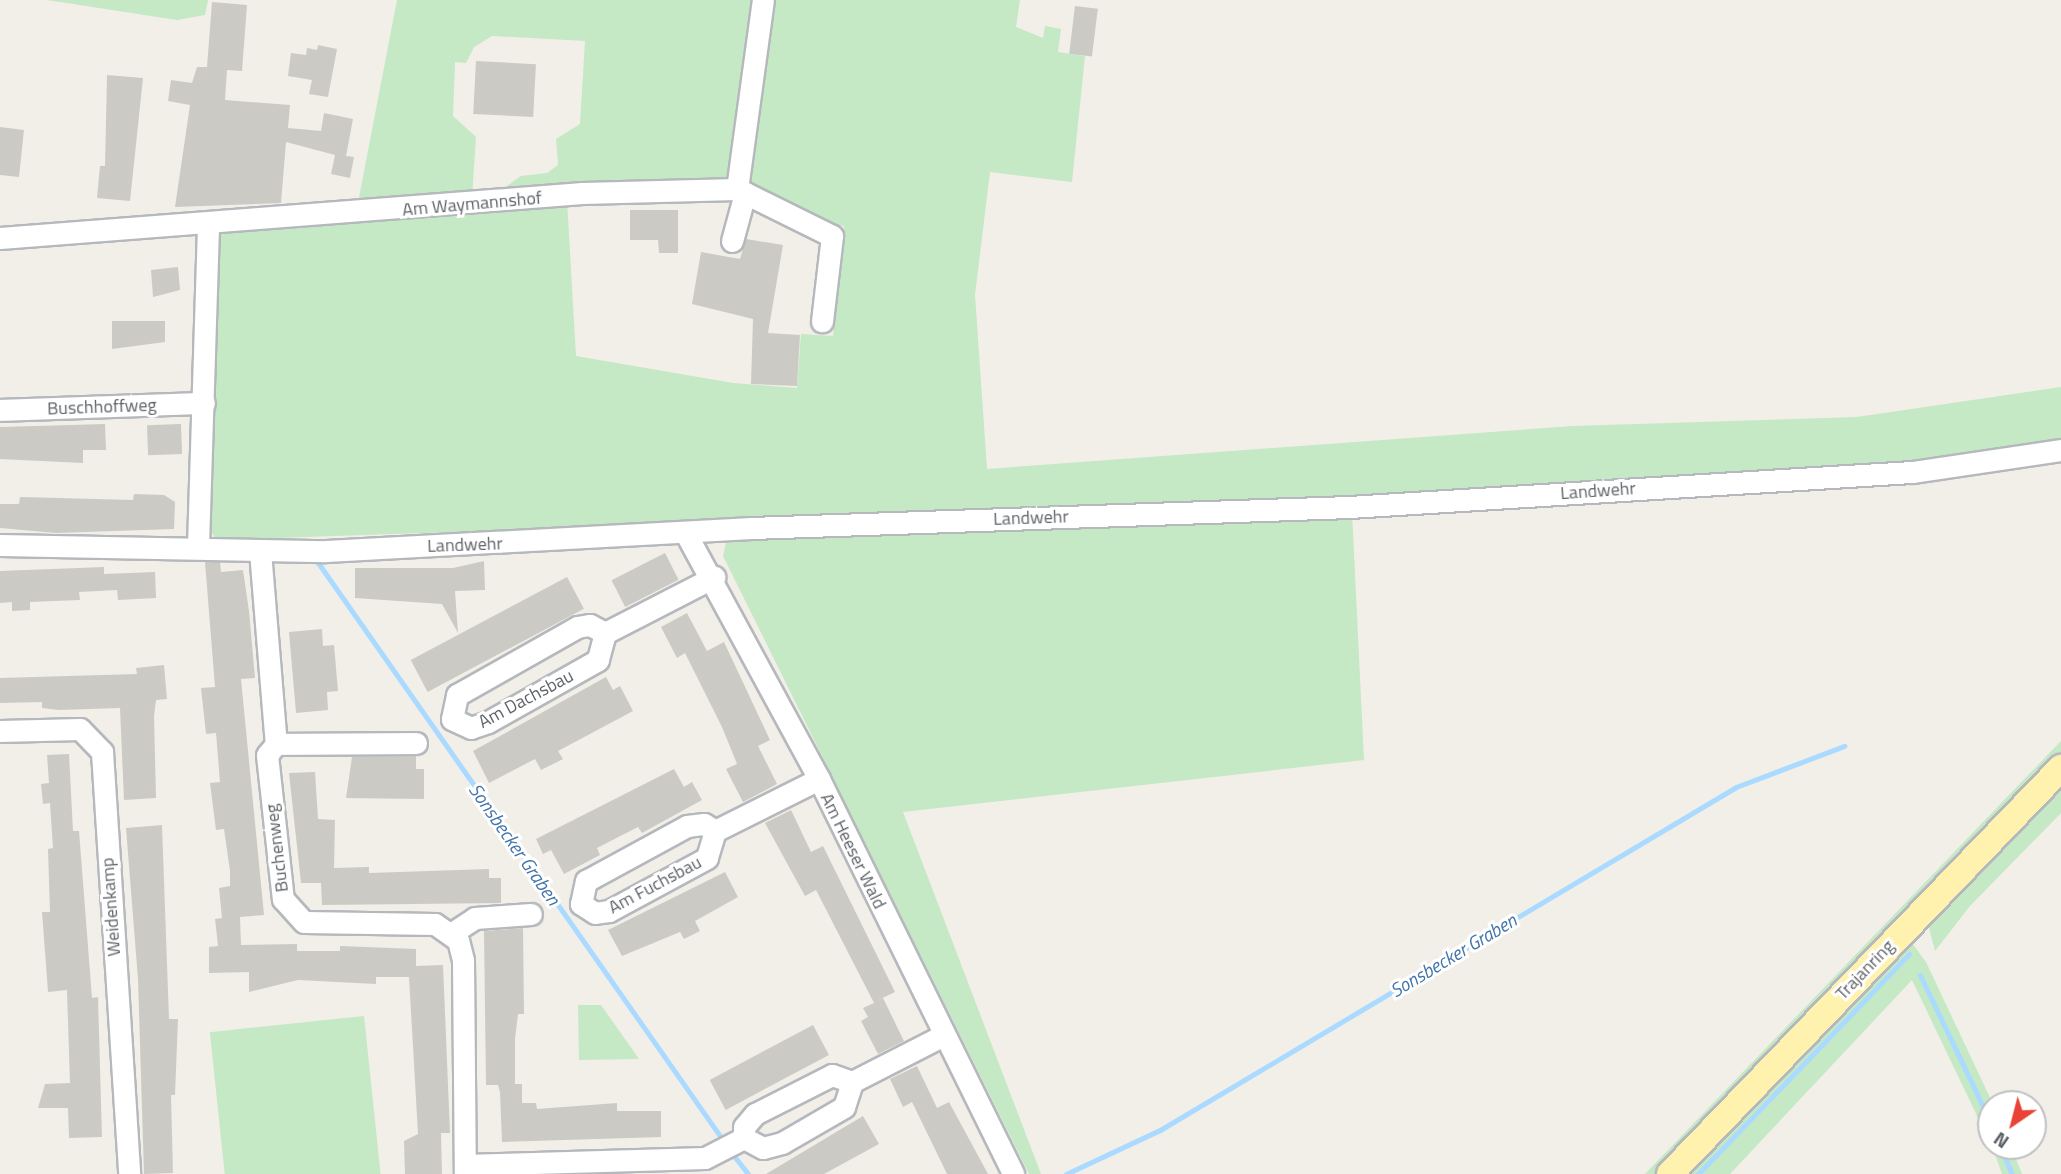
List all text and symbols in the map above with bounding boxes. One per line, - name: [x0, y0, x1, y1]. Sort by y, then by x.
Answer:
- street label: Am Waymannshof: [401, 187, 543, 221]
- street label: Buschhoffweg: [47, 394, 157, 420]
- street label: Landwehr: [1560, 478, 1636, 504]
- street label: Landwehr: [993, 506, 1069, 530]
- street label: Landwehr: [427, 533, 503, 557]
- street label: Am Dachsbau: [475, 665, 577, 733]
- water label: Sonsbecker Graben: [465, 779, 565, 909]
- street label: Am Heeser Wald: [816, 790, 890, 912]
- street label: Buchenweg: [261, 803, 293, 893]
- street label: Am Fuchsbau: [605, 851, 705, 919]
- street label: Weidenkamp: [97, 857, 125, 957]
- water label: Sonsbecker Graben: [1386, 908, 1520, 1002]
- street label: Trajanring: [1831, 936, 1899, 1004]
- north arrow: [1977, 1090, 2047, 1160]
- text: N: [1987, 1125, 2015, 1157]

